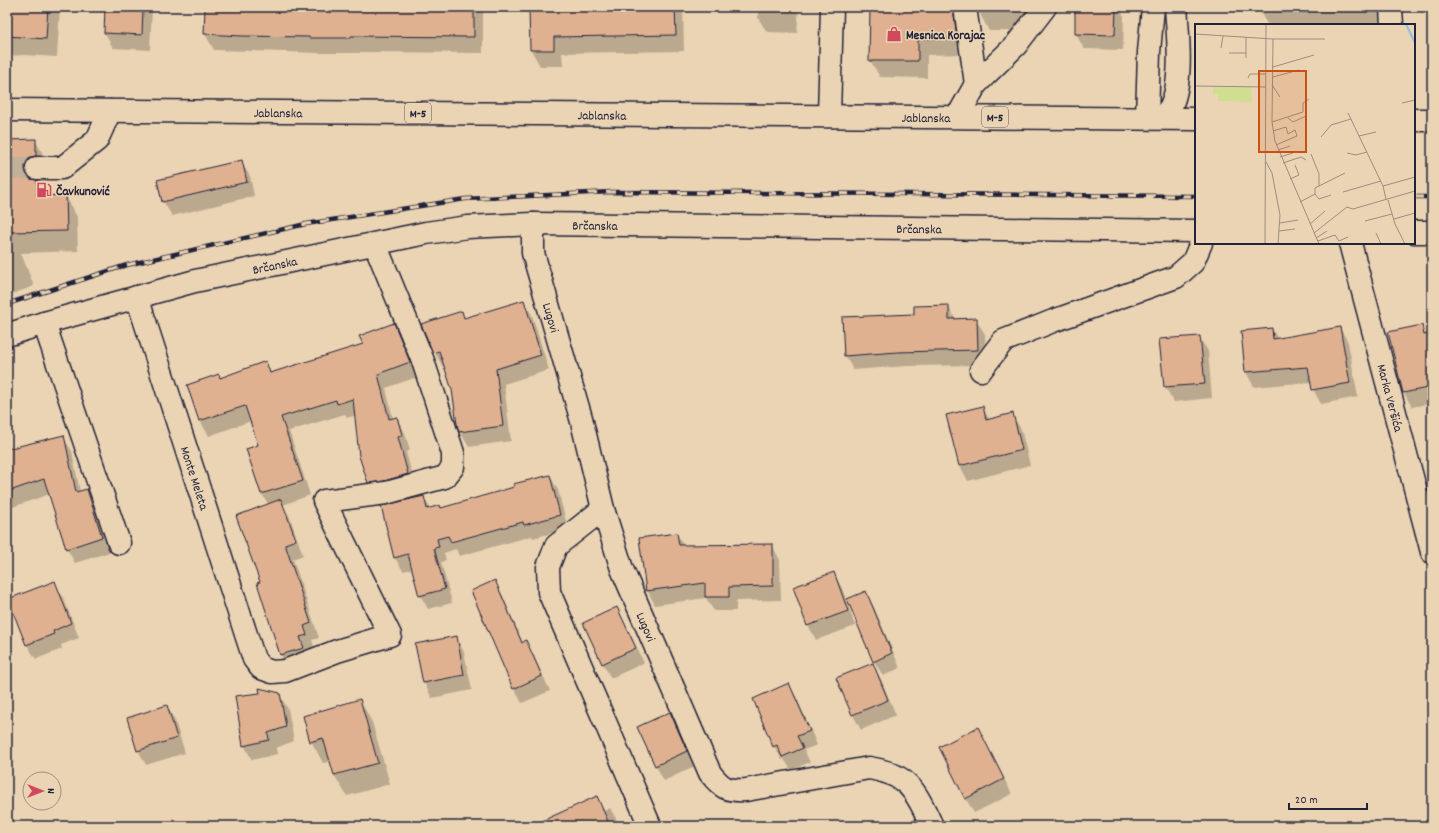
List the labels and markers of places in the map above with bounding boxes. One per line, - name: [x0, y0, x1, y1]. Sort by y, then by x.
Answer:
- shop icon: Mesnica Korajac: [885, 25, 903, 43]
- place label: Mesnica Korajac: [906, 27, 985, 46]
- fuel station icon: Čavkunović: [35, 181, 53, 199]
- place label: Čavkunović: [56, 183, 110, 202]

